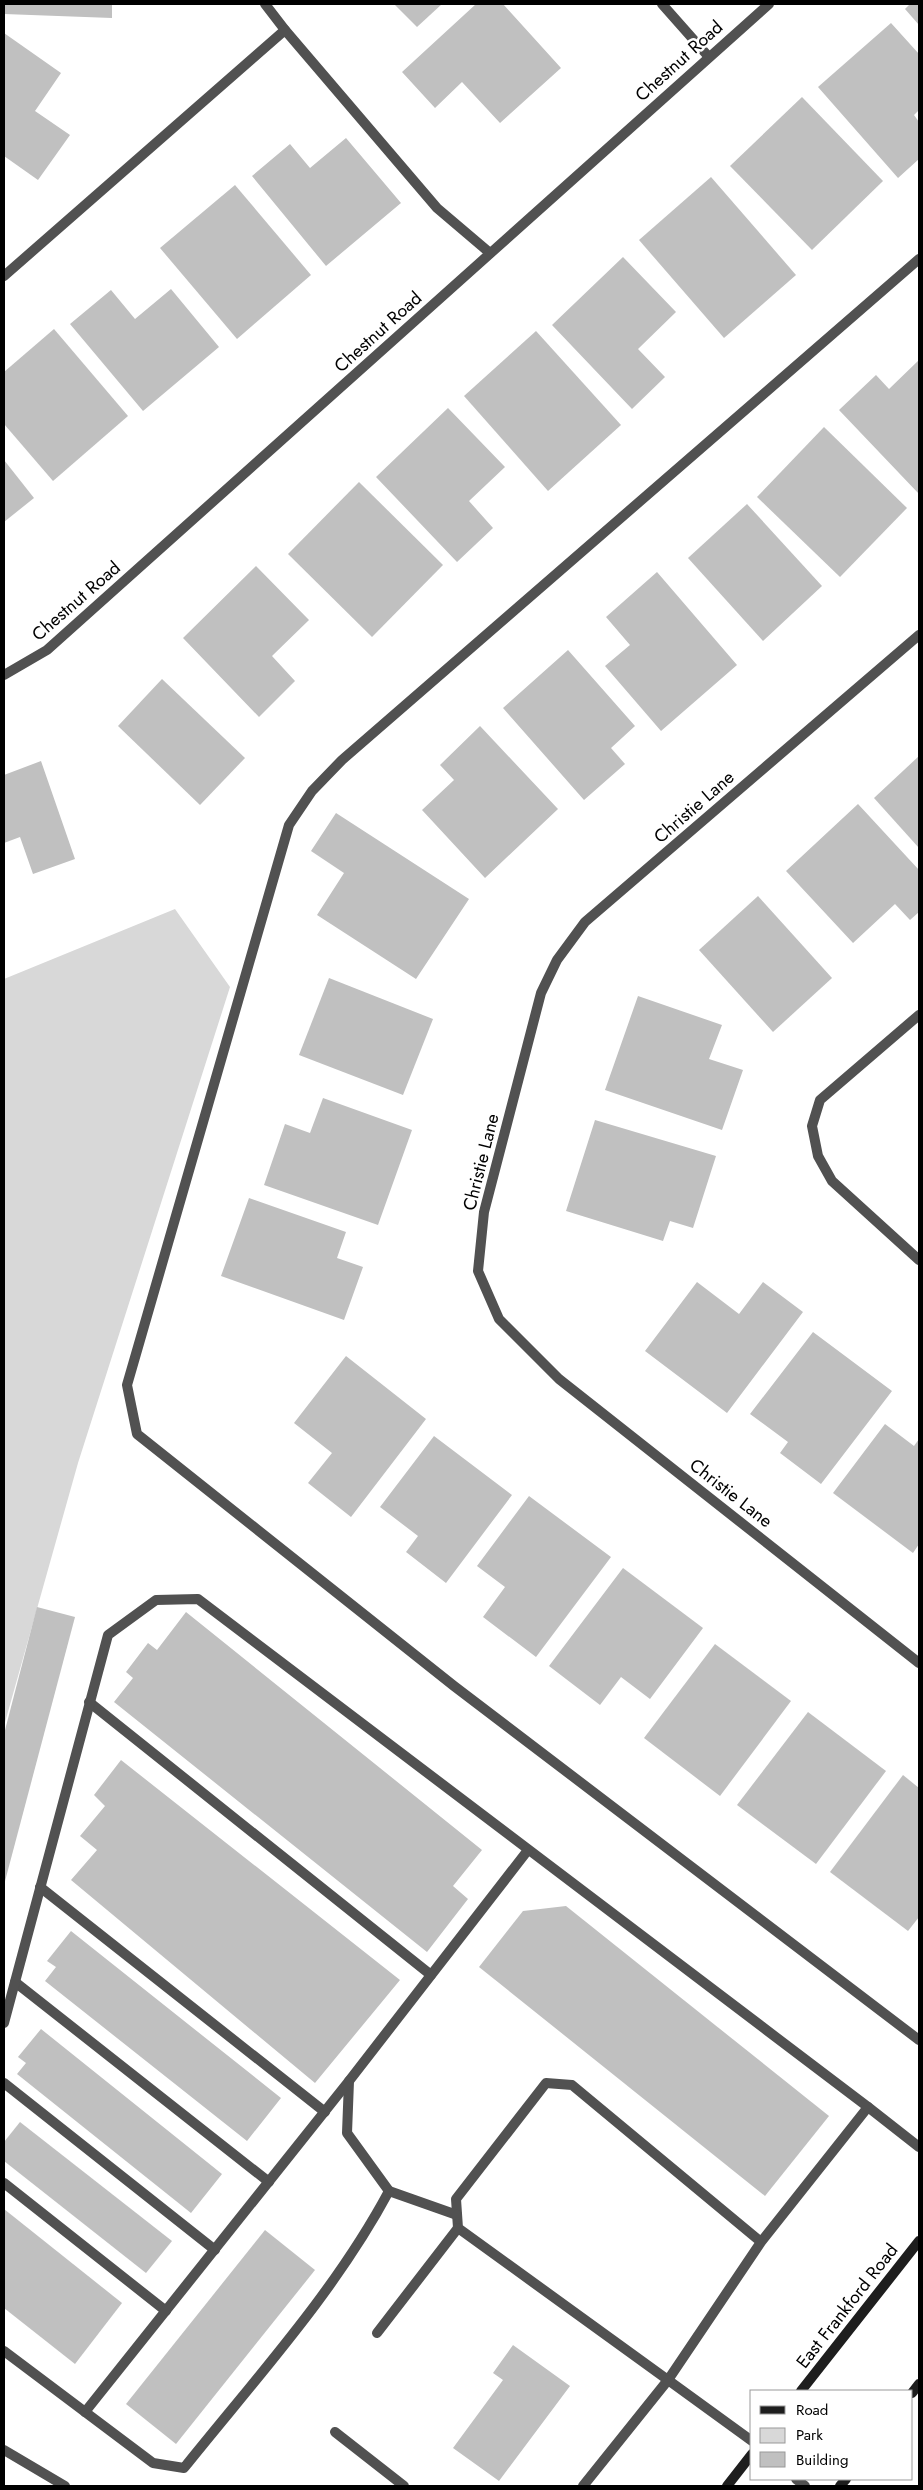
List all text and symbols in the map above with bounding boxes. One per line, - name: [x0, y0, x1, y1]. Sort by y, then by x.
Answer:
- street label: Chestnut Road: [629, 15, 729, 107]
- street label: Chestnut Road: [328, 286, 428, 378]
- street label: Chestnut Road: [26, 555, 126, 647]
- street label: Christie Lane: [648, 765, 740, 849]
- street label: Christie Lane: [456, 1111, 506, 1213]
- street label: Christie Lane: [684, 1452, 778, 1534]
- street label: East Frankford Road: [790, 2238, 904, 2374]
- legend: [750, 2390, 913, 2480]
- text: Road: [796, 2399, 828, 2421]
- text: Park: [796, 2424, 823, 2446]
- text: Building: [796, 2449, 848, 2471]

